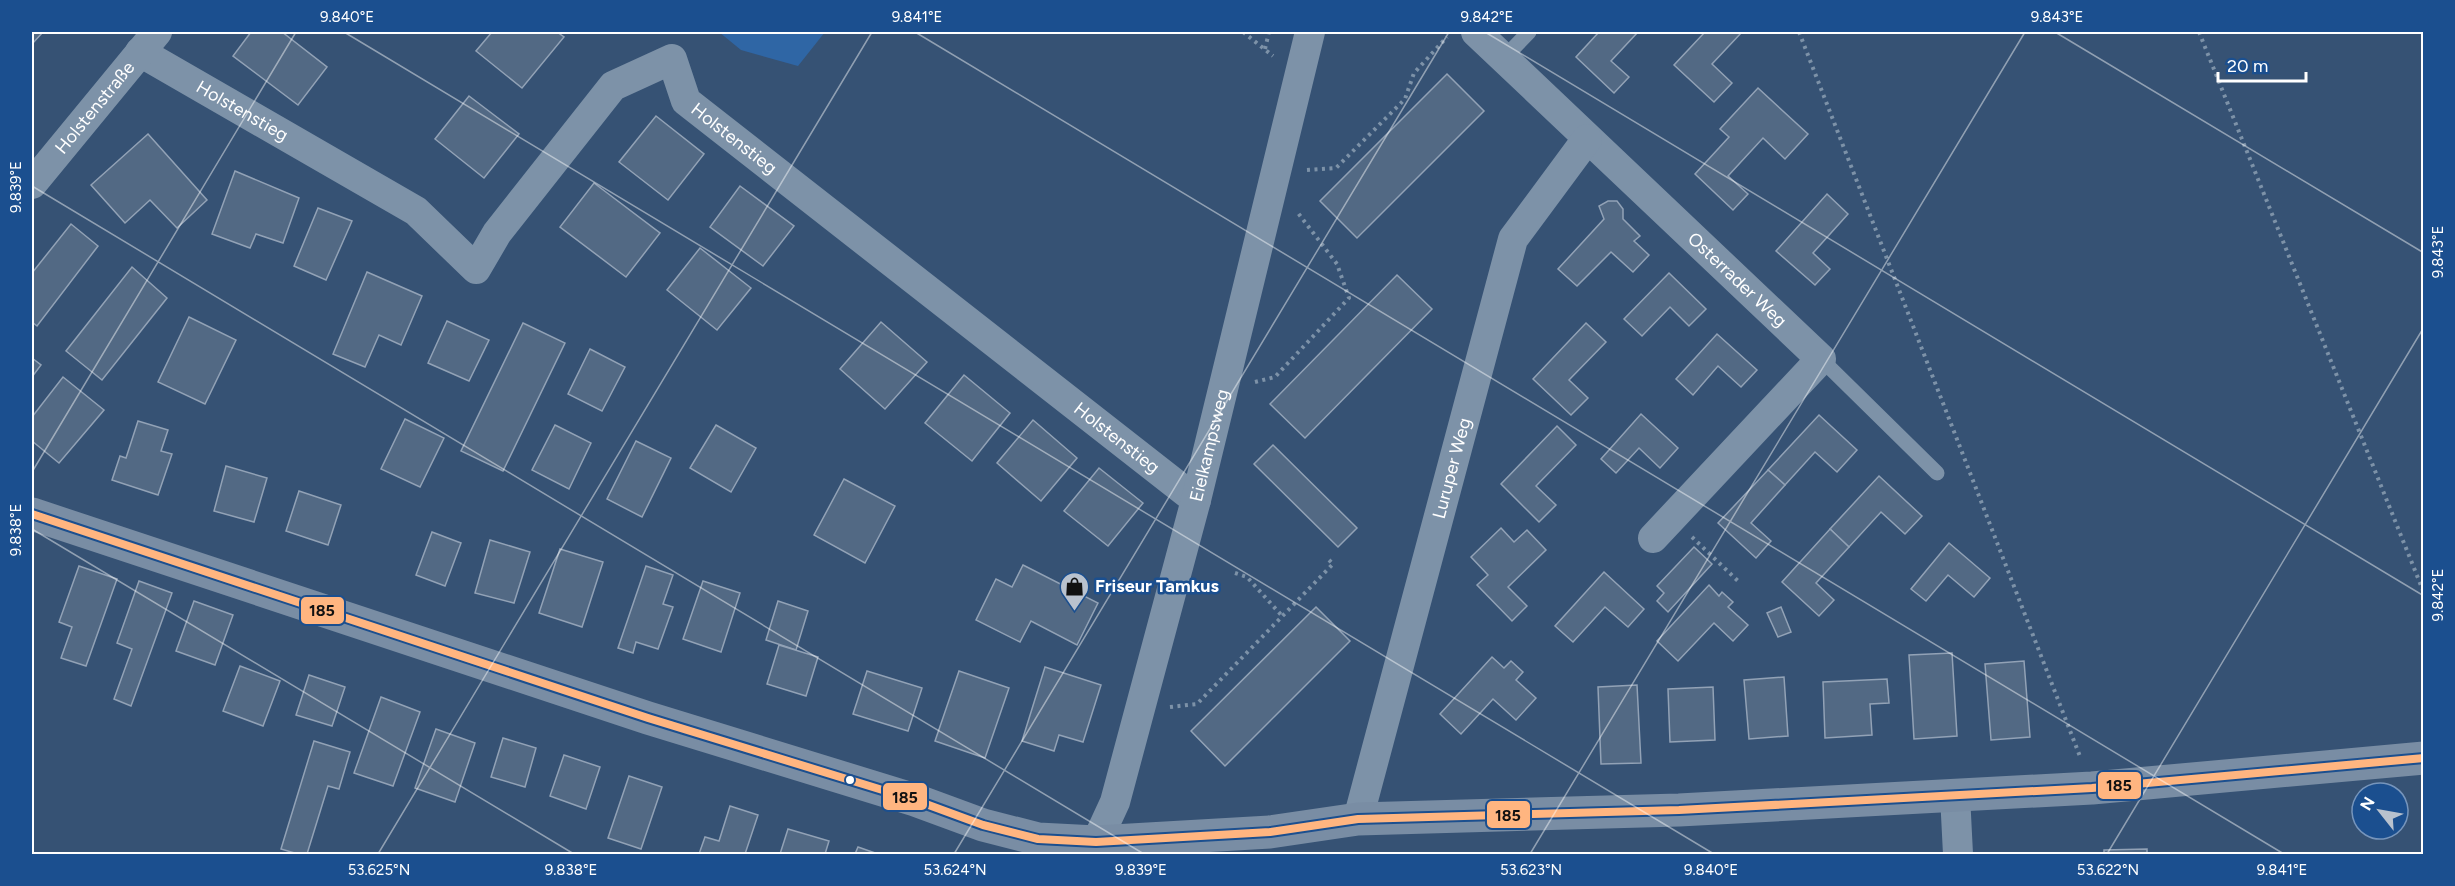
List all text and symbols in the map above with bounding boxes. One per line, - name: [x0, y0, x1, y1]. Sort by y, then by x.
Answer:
- text: 9.840°E: [320, 8, 374, 26]
- text: 9.841°E: [892, 8, 942, 26]
- text: 9.842°E: [1461, 8, 1513, 26]
- text: 9.843°E: [2031, 8, 2083, 26]
- scale bar: [2218, 45, 2306, 83]
- text: 20 m: [2227, 55, 2268, 77]
- street label: Holstenstraße: [50, 57, 140, 158]
- street label: Holstenstieg: [192, 76, 292, 146]
- street label: Holstenstieg: [687, 98, 781, 179]
- text: 9.839°E: [7, 161, 25, 213]
- text: 9.843°E: [2429, 226, 2447, 278]
- street label: Osterrader Weg: [1683, 228, 1791, 332]
- street label: Eielkampsweg: [1185, 387, 1234, 504]
- street label: Holstenstieg: [1070, 398, 1164, 478]
- street label: Luruper Weg: [1428, 415, 1476, 521]
- text: 9.838°E: [7, 504, 25, 556]
- text: 9.842°E: [2429, 569, 2447, 621]
- shop icon: Friseur Tamkus: [1058, 570, 1090, 612]
- place label: Friseur Tamkus: [1095, 575, 1220, 597]
- line badge: 185: [300, 596, 345, 625]
- text: 185: [309, 601, 335, 620]
- line badge: 185: [2097, 771, 2142, 800]
- unlabelled marker: [844, 774, 856, 786]
- text: 185: [2106, 776, 2132, 795]
- north arrow: [2350, 781, 2410, 841]
- line badge: 185: [882, 782, 928, 811]
- text: 185: [892, 788, 918, 807]
- text: N: [2356, 793, 2379, 814]
- line badge: 185: [1486, 800, 1531, 829]
- text: 185: [1495, 806, 1521, 825]
- text: 53.625°N: [348, 861, 410, 879]
- text: 9.838°E: [545, 861, 597, 879]
- text: 53.624°N: [923, 861, 987, 879]
- text: 9.839°E: [1115, 861, 1167, 879]
- text: 53.623°N: [1500, 861, 1562, 879]
- text: 9.840°E: [1684, 861, 1738, 879]
- text: 53.622°N: [2077, 861, 2139, 879]
- text: 9.841°E: [2257, 861, 2307, 879]

